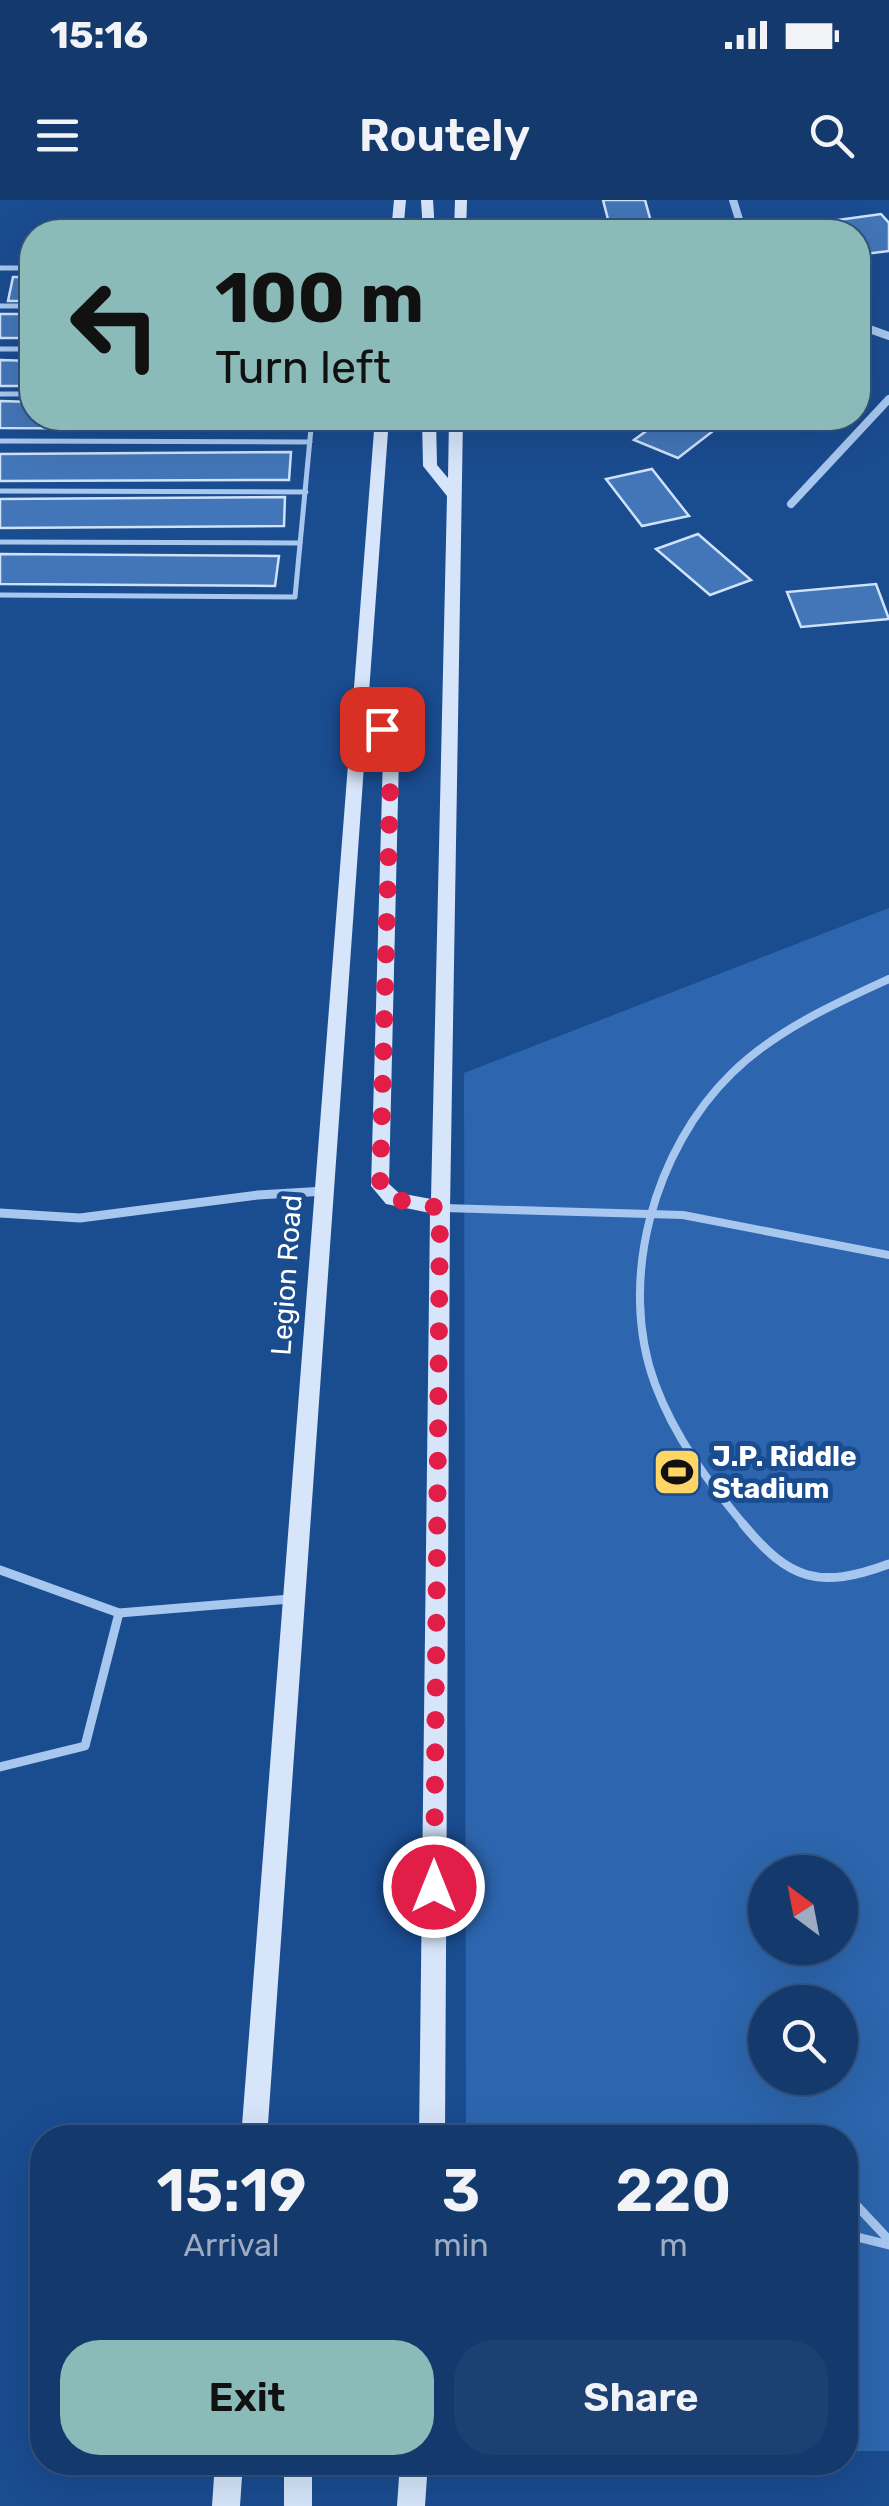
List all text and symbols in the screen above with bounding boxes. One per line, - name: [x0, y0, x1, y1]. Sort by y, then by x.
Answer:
- text: 15:16: [50, 12, 148, 58]
- icon: menu: [30, 108, 85, 163]
- icon: search: [804, 108, 859, 163]
- text: Routely: [359, 109, 530, 162]
- text: 100 m: [215, 257, 424, 340]
- icon: left: [50, 260, 180, 390]
- text: Turn left: [215, 341, 391, 394]
- pin: [340, 687, 425, 772]
- icon: arrive: [355, 702, 410, 757]
- street label: Legion Road: [264, 1194, 309, 1356]
- place label: J.P. Riddle Stadium: [712, 1440, 857, 1505]
- sports icon: J.P. Riddle Stadium: [651, 1446, 703, 1498]
- position arrow: [382, 1835, 486, 1939]
- north arrow: [748, 1855, 858, 1965]
- map controls: [748, 1855, 858, 2095]
- button: search: [748, 1985, 858, 2095]
- text: 15:19: [157, 2155, 307, 2226]
- text: 3: [442, 2155, 480, 2226]
- text: 220: [615, 2155, 731, 2226]
- text: Arrival: [184, 2226, 280, 2264]
- text: min: [433, 2226, 489, 2264]
- text: m: [659, 2226, 688, 2264]
- button: Exit: [60, 2340, 434, 2455]
- button: Share: [454, 2340, 828, 2455]

